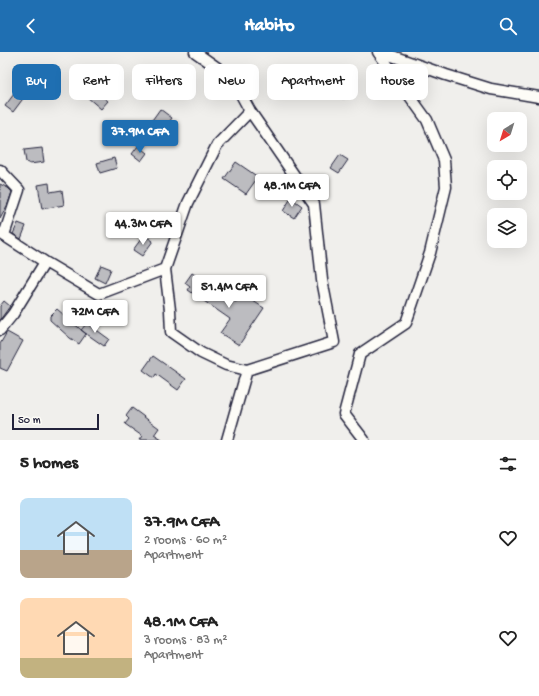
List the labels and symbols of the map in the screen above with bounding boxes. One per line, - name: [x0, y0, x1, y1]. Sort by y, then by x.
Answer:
- north arrow: [487, 112, 527, 152]
- pin: 37.9M CFA: [94, 120, 186, 154]
- pin: 48.1M CFA: [246, 174, 338, 208]
- pin: 44.3M CFA: [97, 212, 189, 246]
- pin: 51.4M CFA: [183, 275, 275, 309]
- pin: 72M CFA: [58, 300, 132, 334]
- scale bar: [12, 412, 99, 431]

